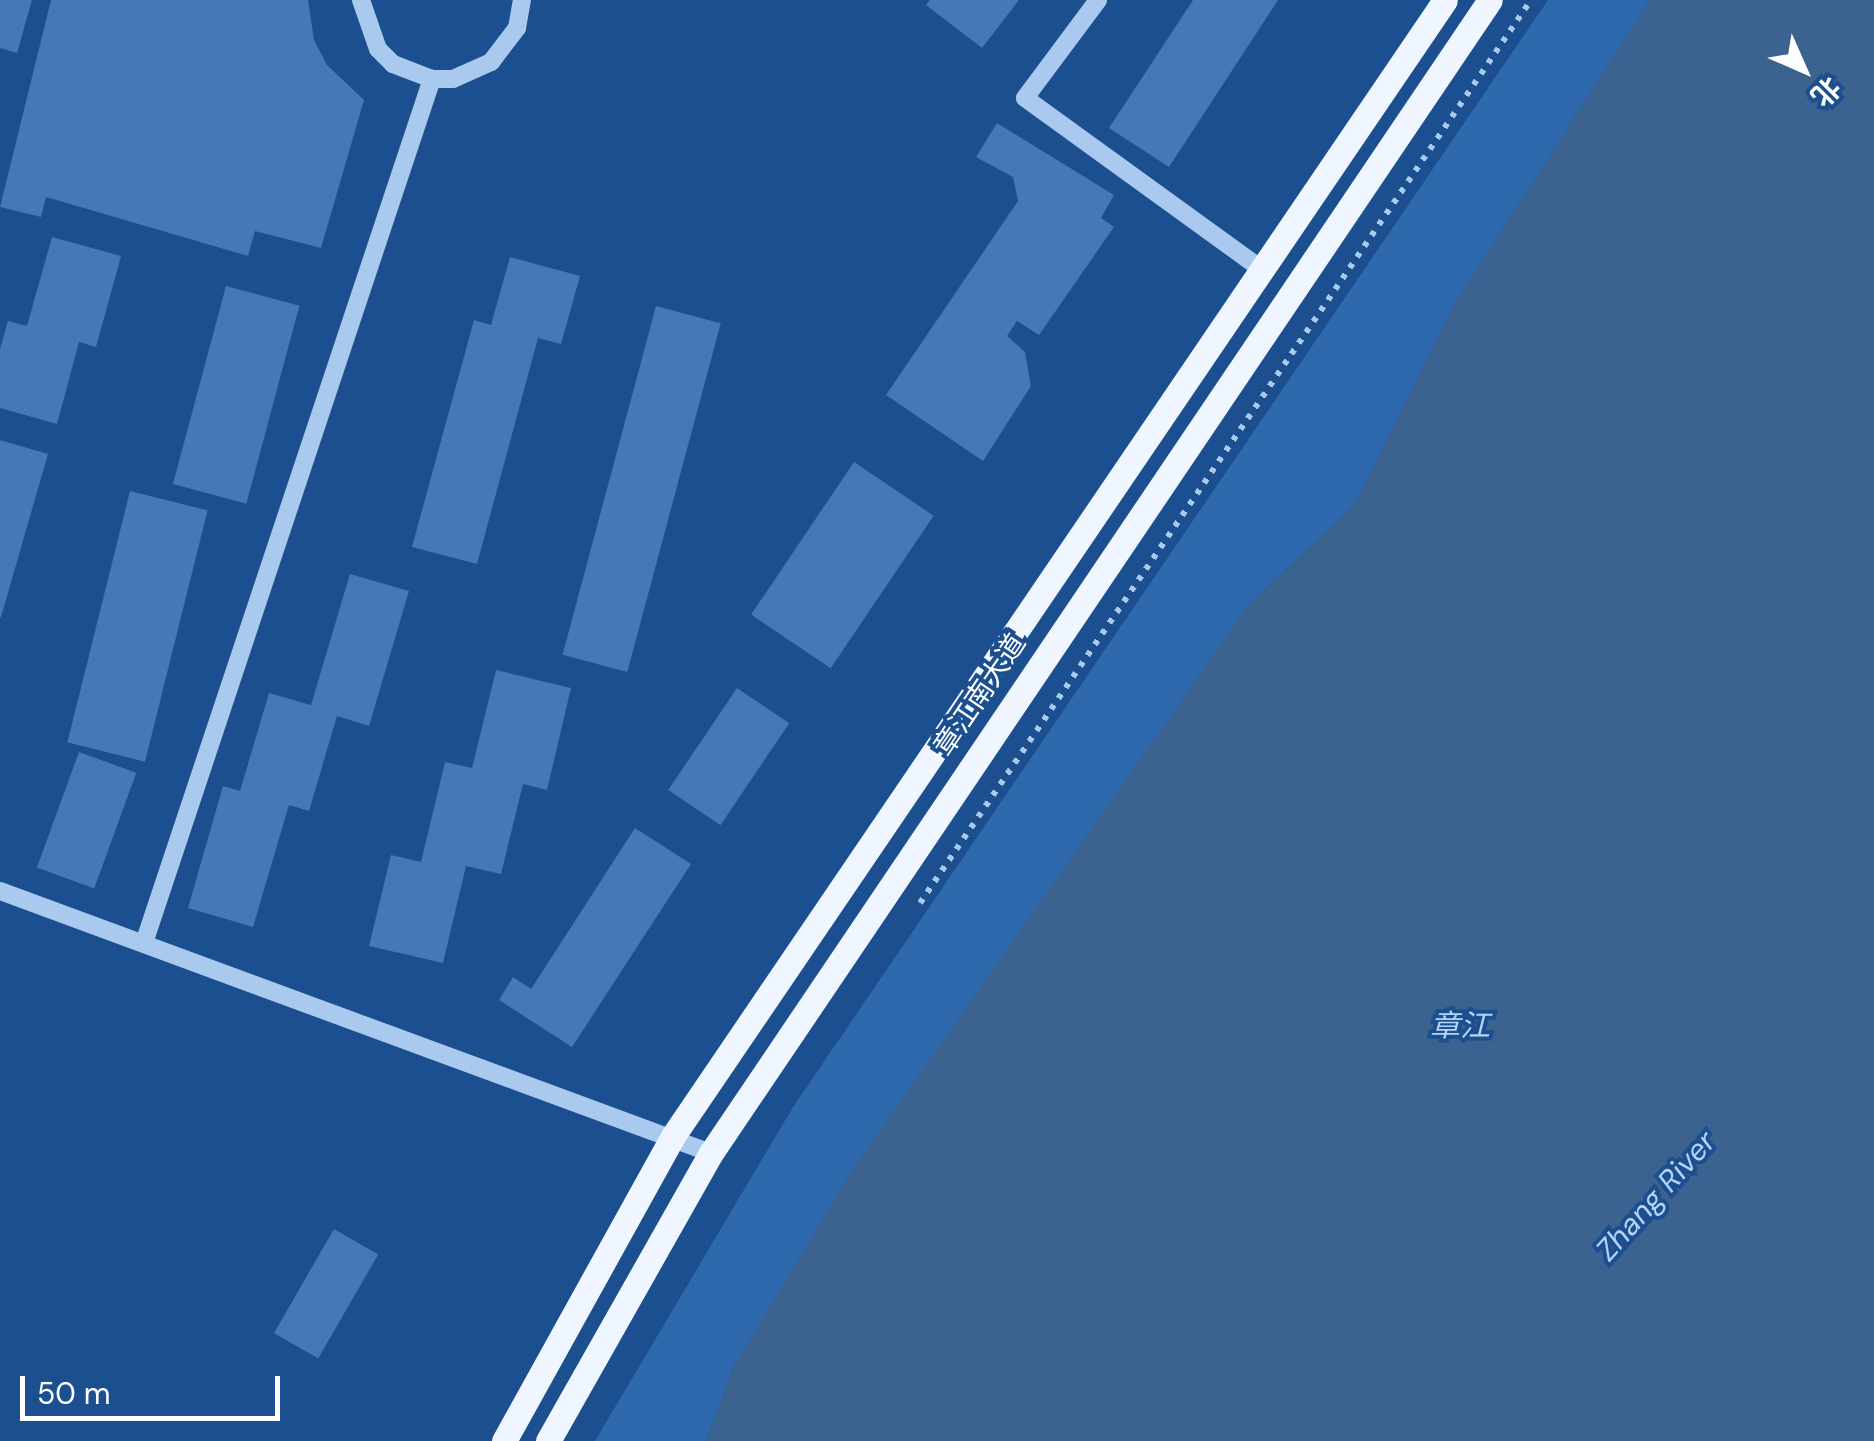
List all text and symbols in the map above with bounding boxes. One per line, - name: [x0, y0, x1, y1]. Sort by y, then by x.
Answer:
- north arrow: [1754, 20, 1854, 120]
- text: 北: [1803, 69, 1849, 115]
- street label: 章江南大道: [927, 628, 1033, 762]
- water label: 章江: [1430, 1008, 1490, 1044]
- water label: Zhang River: [1589, 1124, 1723, 1268]
- scale bar: [25, 1356, 285, 1418]
- text: 50 m: [37, 1374, 111, 1413]

